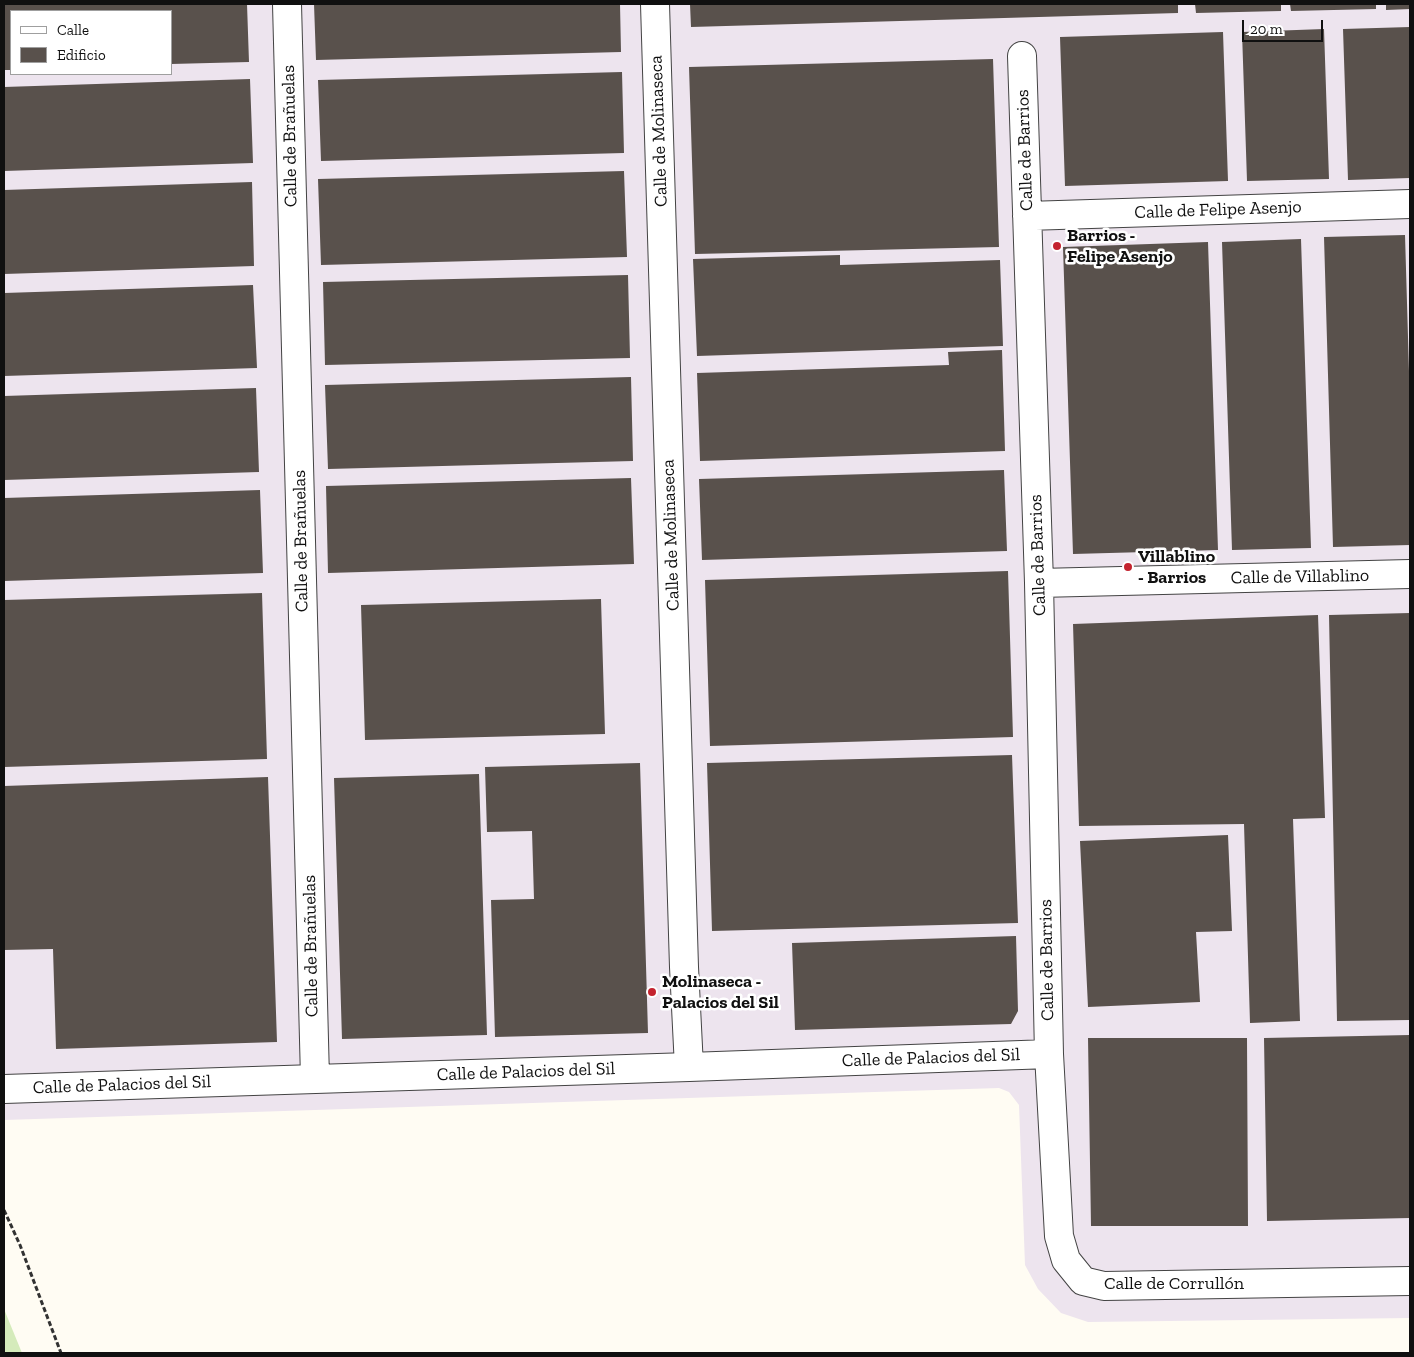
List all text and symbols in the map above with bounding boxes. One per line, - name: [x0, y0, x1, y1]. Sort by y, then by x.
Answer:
- legend: [10, 10, 172, 75]
- scale bar: [1244, 10, 1325, 42]
- text: 20 m: [1250, 20, 1283, 38]
- text: Calle: [57, 21, 89, 39]
- text: Edificio: [57, 46, 106, 64]
- street label: Calle de Molinaseca: [646, 55, 672, 207]
- street label: Calle de Brañuelas: [278, 65, 302, 207]
- street label: Calle de Barrios: [1012, 89, 1038, 211]
- street label: Calle de Felipe Asenjo: [1134, 196, 1302, 224]
- place label: Barrios - Felipe Asenjo: [1067, 225, 1173, 268]
- marker: Barrios - Felipe Asenjo: [1051, 240, 1063, 252]
- street label: Calle de Molinaseca: [658, 459, 684, 611]
- street label: Calle de Brañuelas: [289, 470, 313, 612]
- street label: Calle de Barrios: [1025, 494, 1051, 616]
- place label: Villablino - Barrios: [1138, 546, 1215, 588]
- marker: Villablino - Barrios: [1122, 561, 1134, 573]
- street label: Calle de Villablino: [1231, 565, 1369, 589]
- street label: Calle de Brañuelas: [299, 875, 323, 1017]
- street label: Calle de Barrios: [1035, 899, 1059, 1021]
- place label: Molinaseca - Palacios del Sil: [662, 971, 779, 1014]
- marker: Molinaseca - Palacios del Sil: [646, 986, 658, 998]
- street label: Calle de Palacios del Sil: [841, 1044, 1021, 1072]
- street label: Calle de Palacios del Sil: [436, 1058, 616, 1086]
- street label: Calle de Palacios del Sil: [32, 1071, 212, 1099]
- street label: Calle de Corrullón: [1104, 1273, 1244, 1295]

